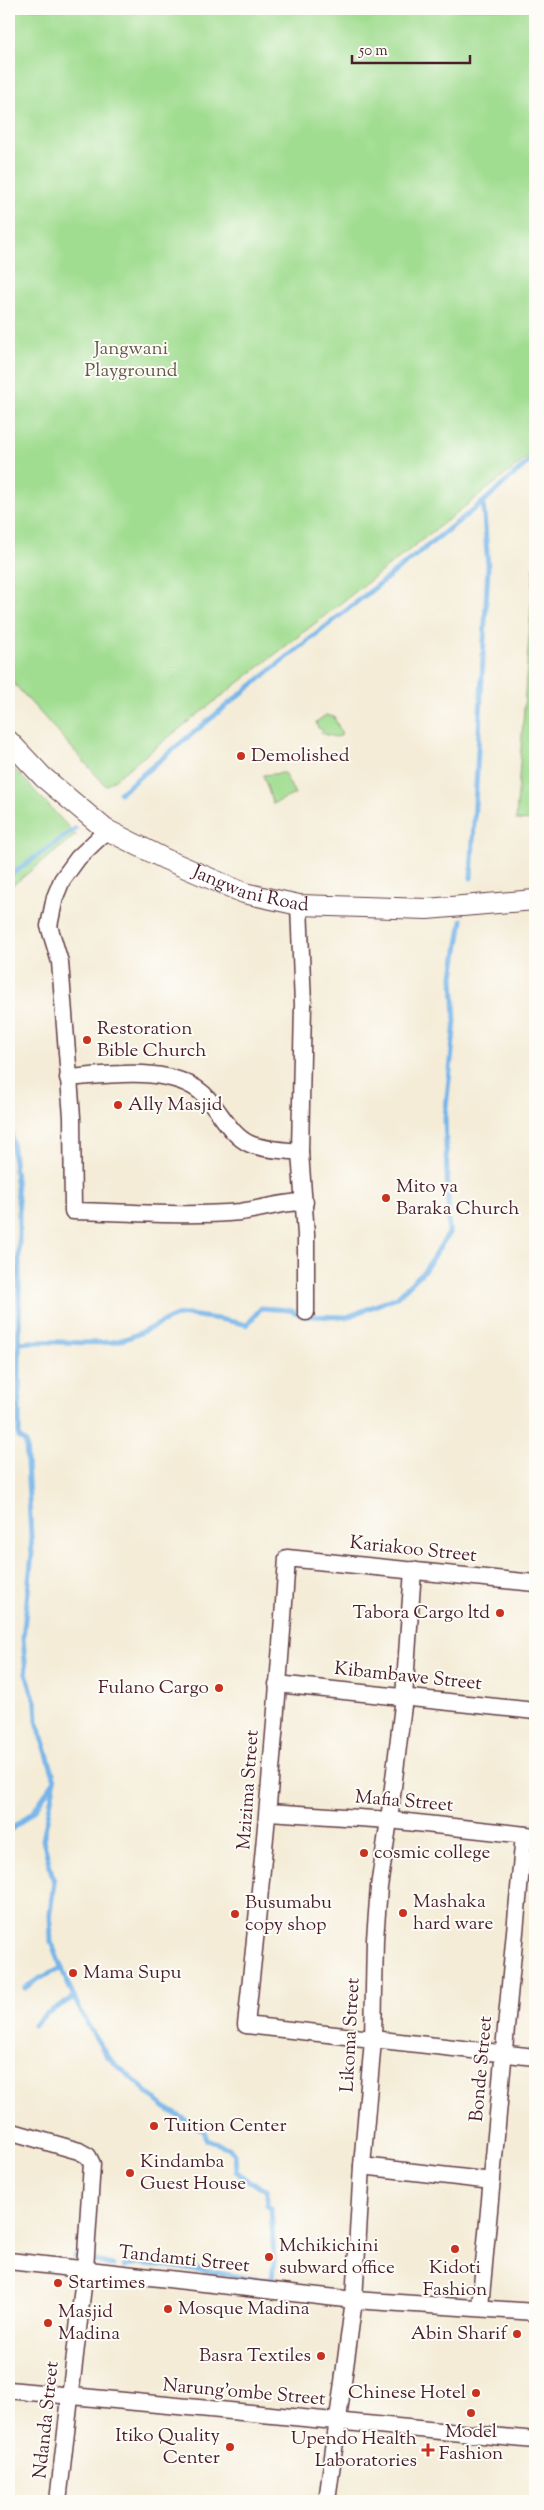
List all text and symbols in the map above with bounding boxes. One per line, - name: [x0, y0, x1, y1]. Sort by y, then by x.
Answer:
- scale bar: [352, 32, 469, 64]
- text: 50 m: [358, 41, 388, 62]
- park label: Jangwani Playground: [84, 336, 178, 385]
- place label: Demolished: [251, 743, 350, 770]
- marker: Demolished: [235, 750, 247, 762]
- street label: Jangwani Road: [187, 858, 309, 919]
- place label: Restoration Bible Church: [97, 1016, 207, 1065]
- marker: Restoration Bible Church: [81, 1034, 93, 1046]
- place label: Ally Masjid: [128, 1092, 223, 1119]
- marker: Ally Masjid: [112, 1099, 124, 1111]
- place label: Mito ya Baraka Church: [396, 1174, 520, 1223]
- marker: Mito ya Baraka Church: [380, 1192, 392, 1204]
- street label: Kariakoo Street: [348, 1530, 478, 1570]
- place label: Tabora Cargo ltd: [352, 1600, 490, 1627]
- marker: Tabora Cargo ltd: [494, 1607, 506, 1619]
- street label: Kibambawe Street: [333, 1656, 484, 1698]
- place label: Fulano Cargo: [98, 1675, 209, 1702]
- marker: Fulano Cargo: [213, 1682, 225, 1694]
- street label: Mzizima Street: [231, 1729, 267, 1851]
- street label: Mafia Street: [354, 1784, 455, 1820]
- place label: cosmic college: [374, 1840, 490, 1867]
- marker: cosmic college: [358, 1847, 370, 1859]
- place label: Mashaka hard ware: [413, 1889, 493, 1938]
- place label: Busumabu copy shop: [245, 1890, 332, 1939]
- marker: Mashaka hard ware: [397, 1907, 409, 1919]
- marker: Busumabu copy shop: [229, 1908, 241, 1920]
- place label: Mama Supu: [83, 1960, 182, 1987]
- marker: Mama Supu: [67, 1967, 79, 1979]
- street label: Likoma Street: [335, 1976, 368, 2093]
- street label: Bonde Street: [464, 2015, 500, 2123]
- place label: Tuition Center: [164, 2113, 287, 2140]
- marker: Tuition Center: [148, 2120, 160, 2132]
- place label: Kindamba Guest House: [140, 2149, 246, 2198]
- marker: Kindamba Guest House: [124, 2167, 136, 2179]
- place label: Mchikichini subward office: [279, 2233, 395, 2282]
- street label: Tandamti Street: [117, 2240, 251, 2280]
- marker: Kidoti Fashion: [449, 2243, 461, 2255]
- marker: Mchikichini subward office: [263, 2251, 275, 2263]
- place label: Kidoti Fashion: [423, 2255, 487, 2304]
- place label: Startimes: [68, 2270, 145, 2297]
- marker: Startimes: [52, 2277, 64, 2289]
- place label: Mosque Madina: [178, 2296, 310, 2323]
- place label: Masjid Madina: [58, 2299, 120, 2348]
- marker: Mosque Madina: [162, 2303, 174, 2315]
- marker: Masjid Madina: [42, 2317, 54, 2329]
- place label: Abin Sharif: [411, 2321, 508, 2348]
- marker: Abin Sharif: [511, 2328, 523, 2340]
- place label: Basra Textiles: [199, 2343, 311, 2370]
- marker: Basra Textiles: [315, 2350, 327, 2362]
- street label: Ndanda Street: [27, 2359, 67, 2480]
- street label: Narung'ombe Street: [161, 2372, 327, 2414]
- place label: Chinese Hotel: [348, 2380, 466, 2407]
- marker: Chinese Hotel: [470, 2387, 482, 2399]
- marker: Model Fashion: [465, 2407, 477, 2419]
- place label: Model Fashion: [439, 2419, 503, 2468]
- place label: Itiko Quality Center: [115, 2423, 221, 2472]
- place label: Upendo Health Laboratories: [291, 2426, 417, 2475]
- marker: Itiko Quality Center: [224, 2441, 236, 2453]
- marker: Upendo Health Laboratories: [421, 2443, 435, 2457]

